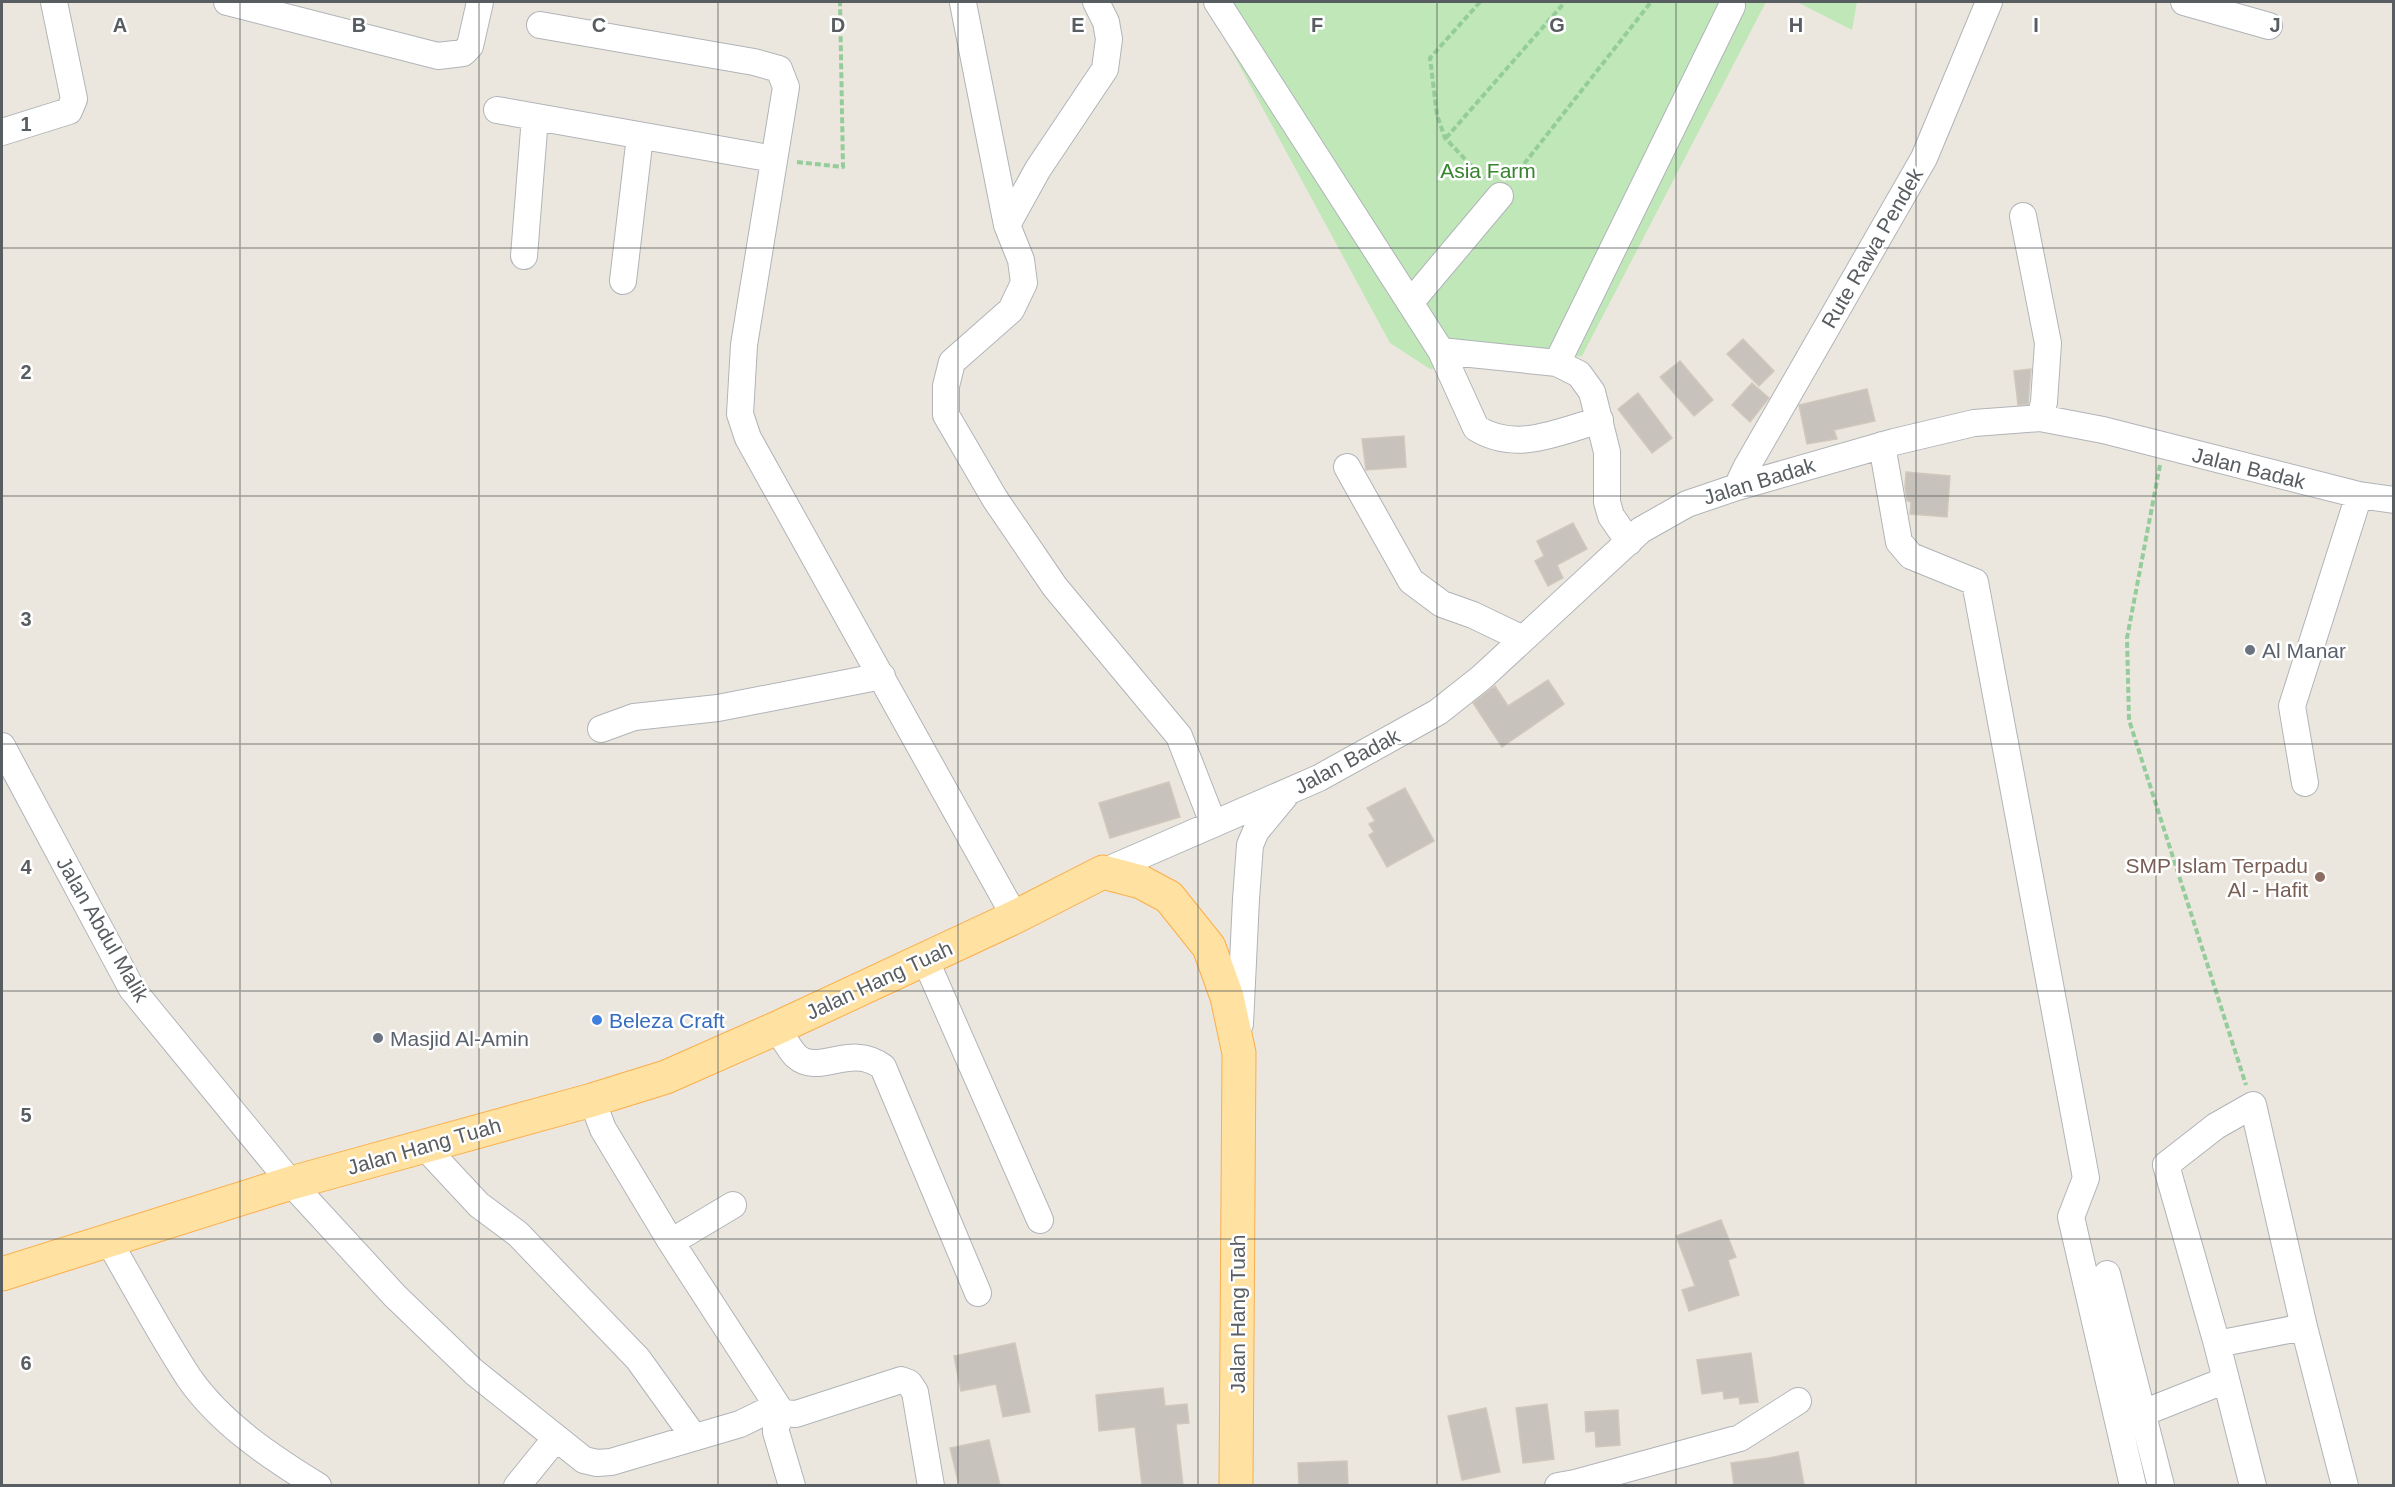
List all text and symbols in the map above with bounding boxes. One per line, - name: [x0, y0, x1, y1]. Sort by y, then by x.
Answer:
- text: A: [113, 14, 127, 36]
- text: B: [352, 14, 366, 36]
- text: C: [592, 14, 606, 36]
- text: D: [831, 14, 845, 36]
- text: E: [1071, 14, 1085, 36]
- text: F: [1311, 14, 1323, 36]
- text: G: [1549, 14, 1565, 36]
- text: H: [1789, 14, 1803, 36]
- text: I: [2033, 14, 2039, 36]
- text: J: [2269, 14, 2281, 36]
- text: 1: [20, 113, 32, 135]
- park label: Asia Farm: [1440, 159, 1536, 182]
- street label: Rute Rawa Pendek: [1817, 163, 1927, 332]
- text: 2: [20, 361, 32, 383]
- street label: Jalan Badak: [2190, 443, 2308, 493]
- street label: Jalan Badak: [1700, 453, 1818, 509]
- text: 3: [20, 608, 32, 630]
- place label: Al Manar: [2262, 639, 2346, 662]
- marker: Al Manar: [2243, 643, 2257, 657]
- street label: Jalan Badak: [1291, 723, 1404, 798]
- street label: Jalan Abdul Malik: [52, 852, 154, 1006]
- place label: SMP Islam Terpadu Al - Hafit: [2126, 854, 2308, 901]
- text: 4: [20, 856, 32, 878]
- marker: SMP Islam Terpadu Al - Hafit: [2313, 870, 2327, 884]
- street label: Jalan Hang Tuah: [802, 936, 956, 1024]
- place label: Beleza Craft: [609, 1009, 725, 1032]
- marker: Beleza Craft: [590, 1013, 604, 1027]
- place label: Masjid Al-Amin: [390, 1027, 529, 1050]
- marker: Masjid Al-Amin: [371, 1031, 385, 1045]
- text: 5: [20, 1104, 32, 1126]
- street label: Jalan Hang Tuah: [345, 1113, 503, 1179]
- street label: Jalan Hang Tuah: [1226, 1235, 1249, 1393]
- text: 6: [20, 1352, 32, 1374]

